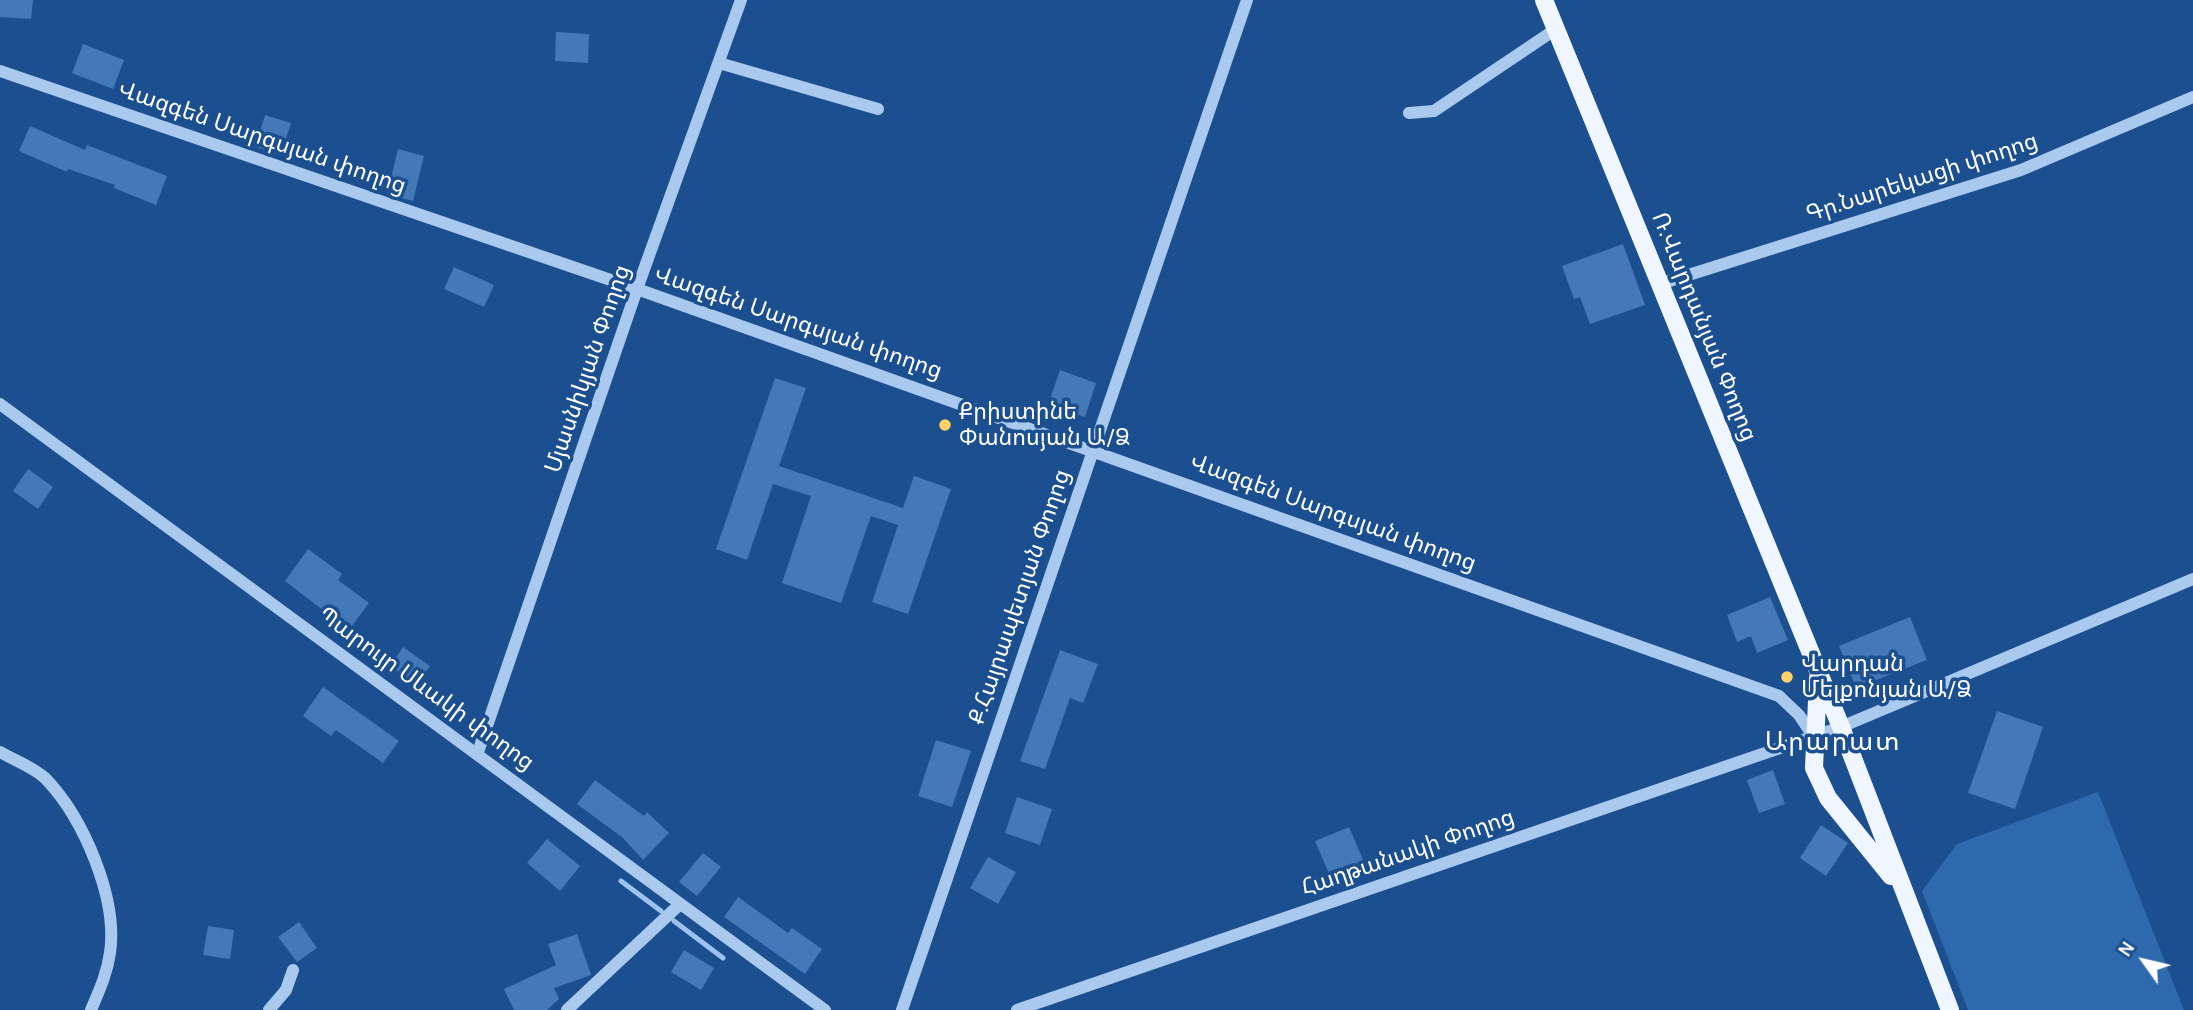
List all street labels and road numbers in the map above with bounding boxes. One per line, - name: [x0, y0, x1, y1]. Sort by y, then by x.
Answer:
- street label: Վազգեն Սարգսյան փողոց: [114, 76, 410, 200]
- street label: Գր.Նարեկացի փողոց: [1803, 127, 2041, 229]
- street label: Ռ.Վարդանյան Փողոց: [1645, 208, 1763, 446]
- street label: Մյասնիկյան Փողոց: [539, 261, 637, 477]
- street label: Վազգեն Սարգսյան փողոց: [650, 261, 946, 385]
- street label: Վազգեն Սարգսյան փողոց: [1186, 448, 1480, 578]
- street label: Ք.Հայրապետյան Փողոց: [963, 466, 1077, 728]
- street label: Պարույր Սևակի փողոց: [313, 601, 539, 777]
- street label: Հաղթանակի Փողոց: [1298, 804, 1518, 902]

